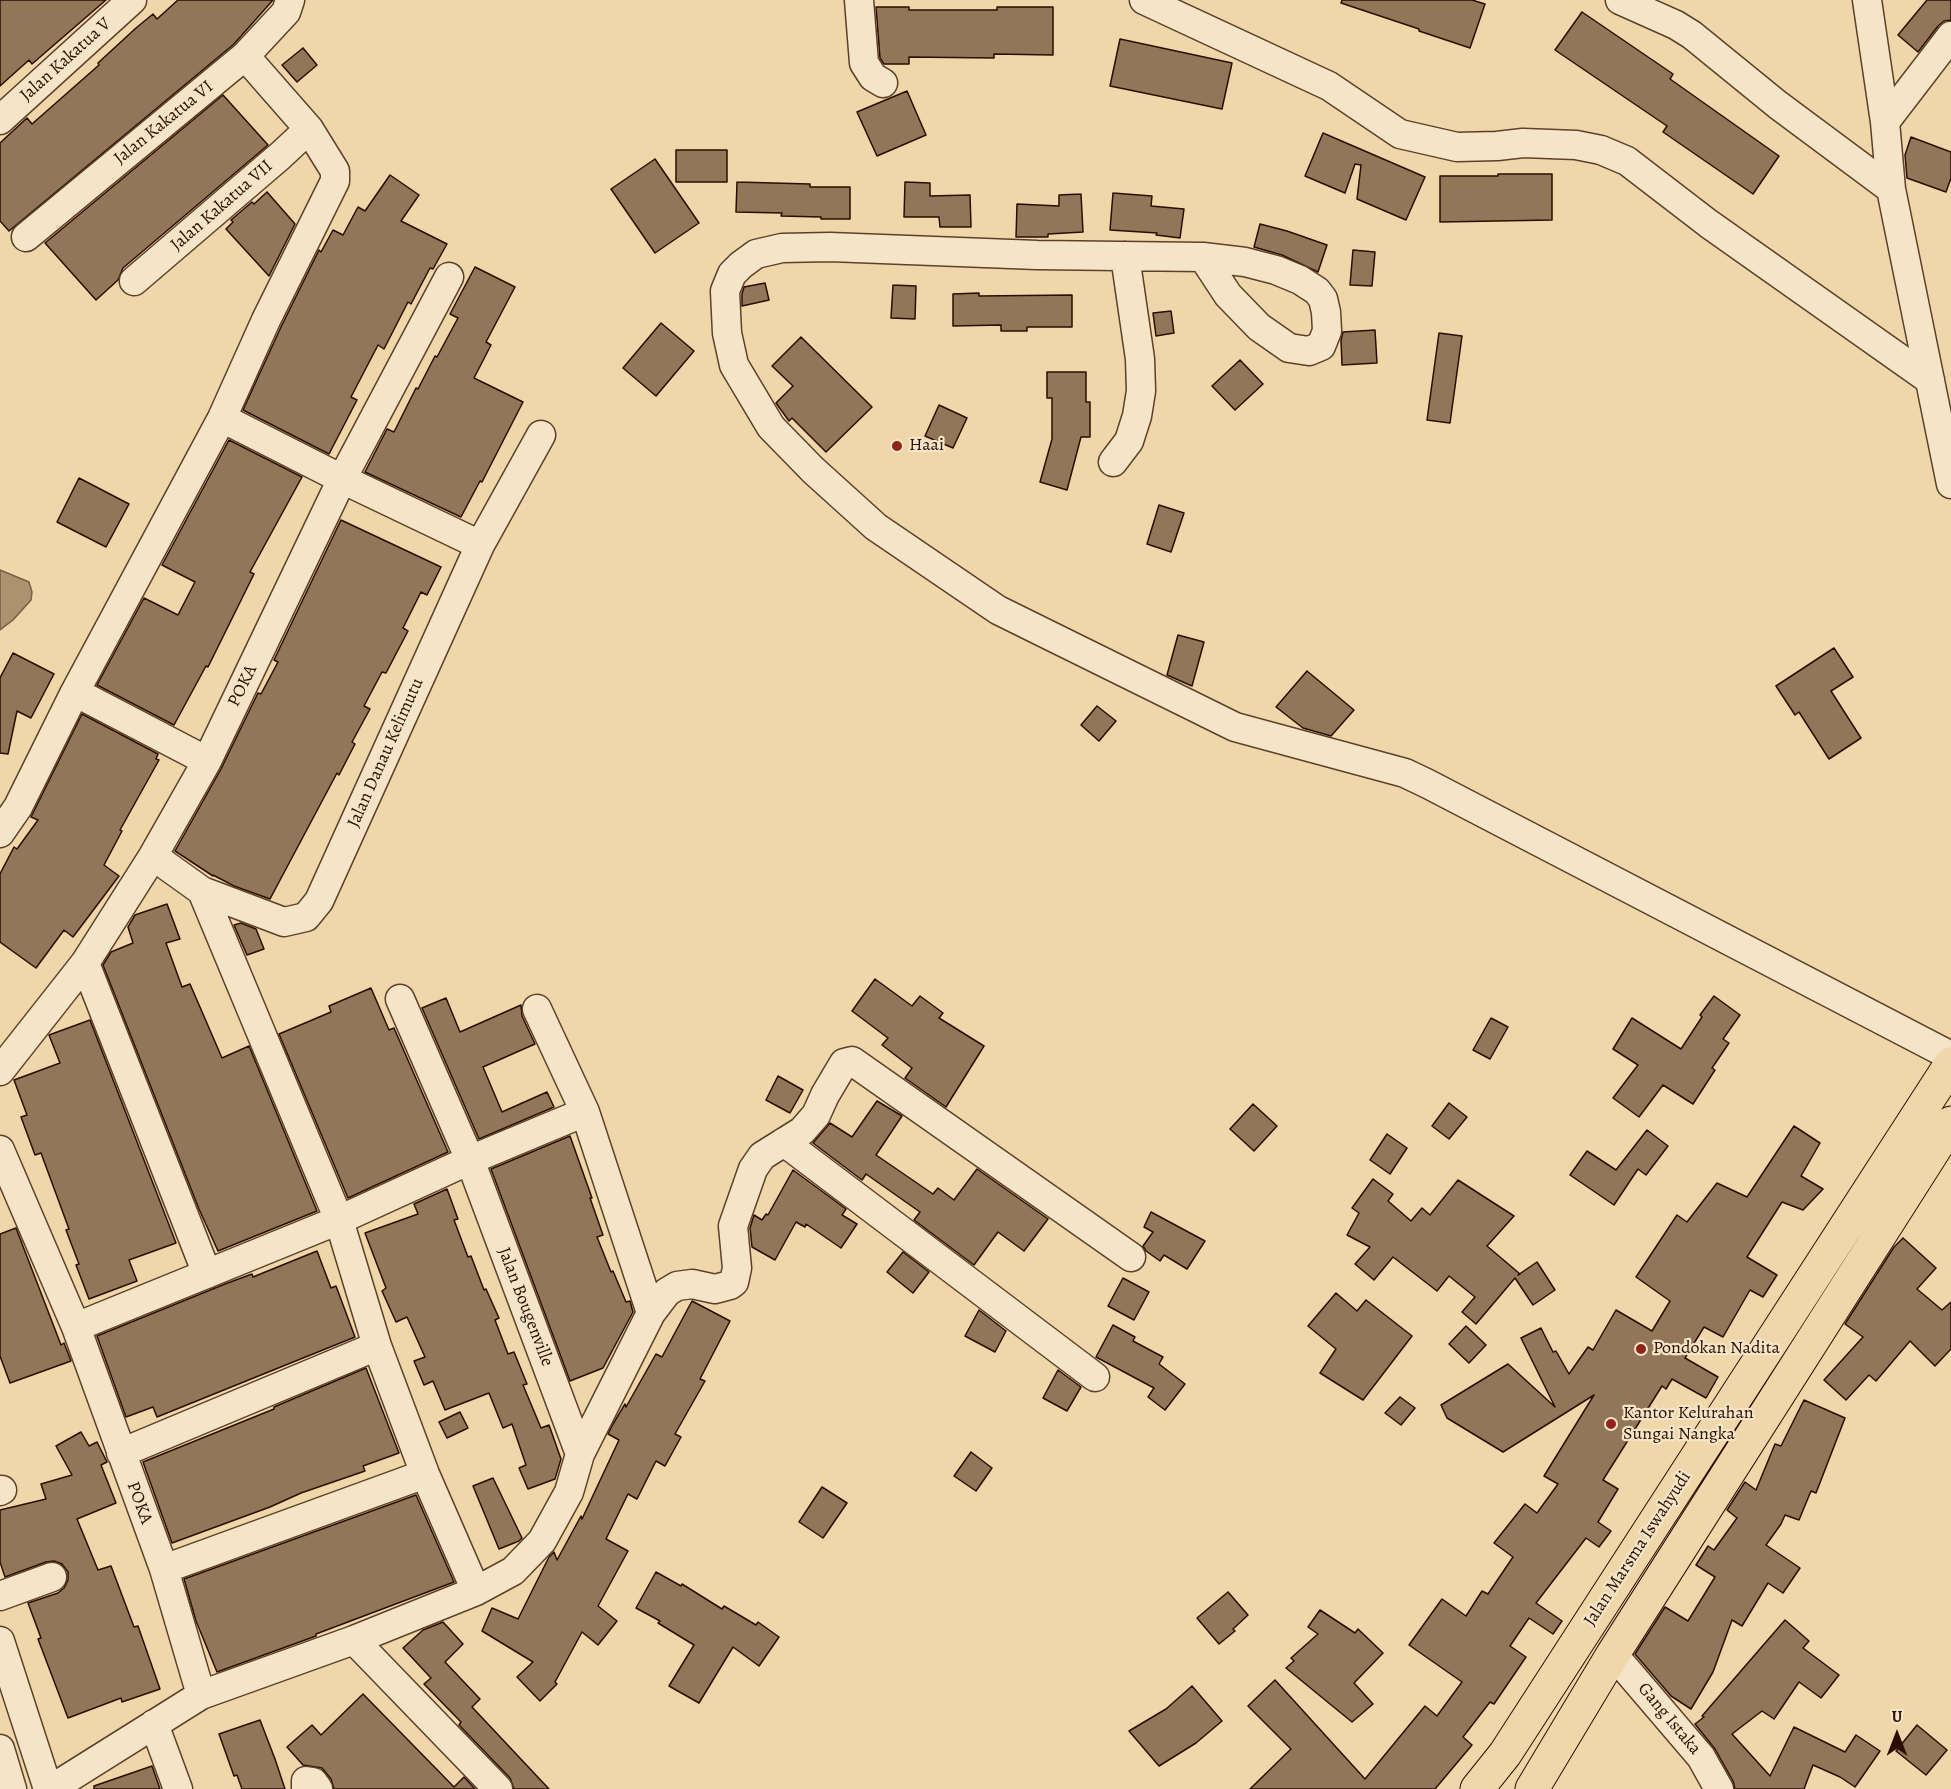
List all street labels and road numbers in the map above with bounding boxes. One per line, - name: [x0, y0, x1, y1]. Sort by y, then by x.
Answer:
- street label: Jalan Kakatua V: [16, 13, 116, 107]
- street label: Jalan Kakatua VI: [110, 76, 218, 170]
- street label: Jalan Kakatua VII: [167, 156, 277, 256]
- street label: POKA: [224, 662, 262, 710]
- street label: Jalan Danau Kelimutu: [343, 675, 429, 831]
- street label: Jalan Bougenville: [492, 1244, 558, 1370]
- street label: Jalan Marsma Iswahyudi: [1580, 1467, 1696, 1631]
- street label: POKA: [121, 1479, 157, 1527]
- street label: Gang Istaka: [1633, 1679, 1705, 1759]

